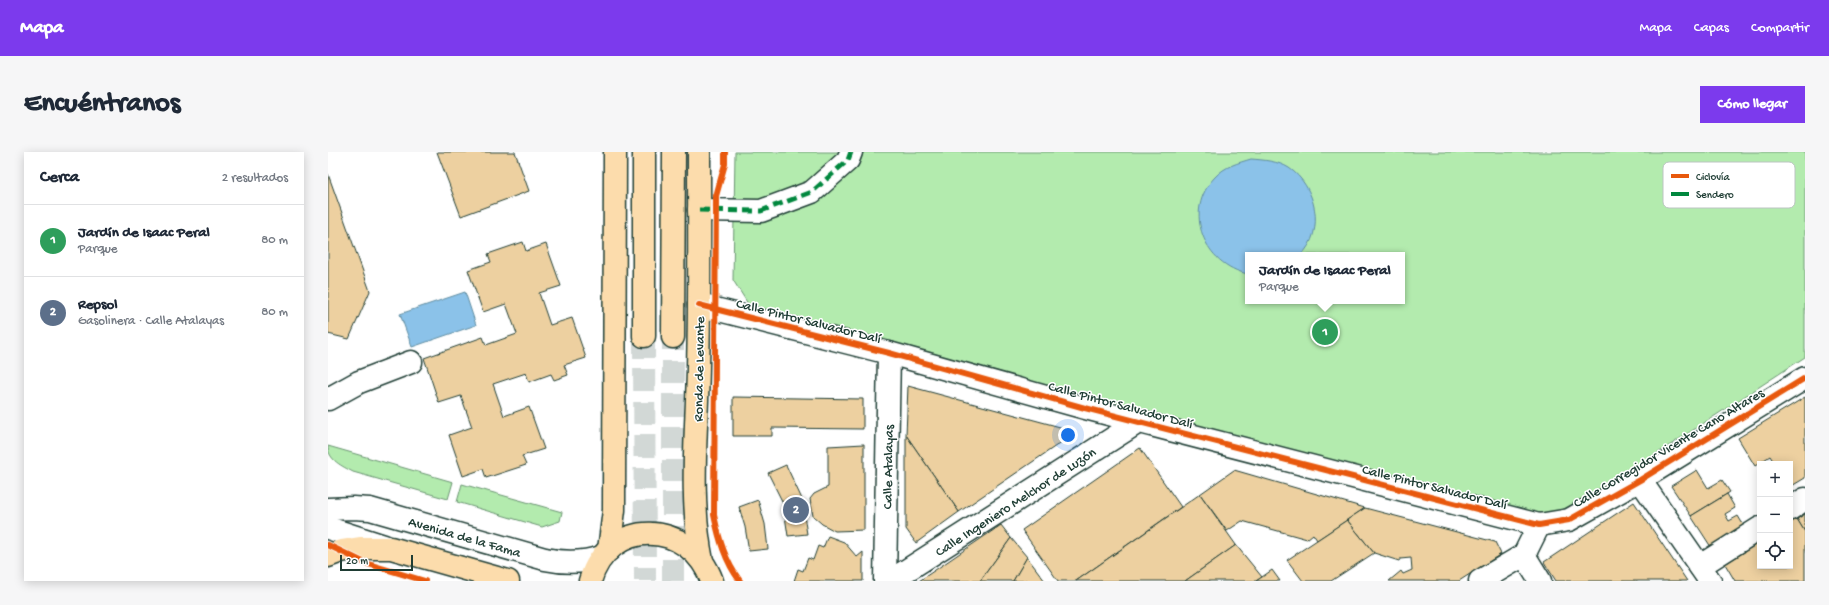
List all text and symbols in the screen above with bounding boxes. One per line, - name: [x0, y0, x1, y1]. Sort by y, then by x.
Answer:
- text: Mapa: [20, 17, 64, 40]
- text: Mapa: [1640, 20, 1672, 37]
- text: Capas: [1694, 20, 1729, 37]
- text: Compartir: [1751, 20, 1809, 37]
- button: Cómo llegar: [1700, 86, 1805, 123]
- text: Encuéntranos: [24, 88, 180, 121]
- legend: [1663, 162, 1795, 208]
- text: Cerca: [40, 168, 79, 188]
- text: 2 resultados: [222, 171, 288, 186]
- text: Ciclovía: [1696, 172, 1730, 184]
- text: Sendero: [1696, 190, 1734, 202]
- text: Jardín de Isaac Peral: [78, 224, 210, 242]
- text: 1: [50, 233, 56, 248]
- text: 80 m: [261, 233, 288, 248]
- text: Parque: [78, 242, 118, 257]
- popup: [1245, 252, 1405, 304]
- text: Jardín de Isaac Peral: [1259, 262, 1391, 280]
- text: Parque: [1259, 280, 1299, 295]
- text: Repsol: [78, 296, 118, 314]
- street label: Calle Pintor Salvador Dalí: [734, 296, 884, 349]
- text: 2: [50, 305, 56, 320]
- text: 80 m: [261, 305, 288, 320]
- text: Gasolinera · Calle Atalayas: [78, 314, 224, 329]
- street label: Ronda de Levante: [691, 316, 710, 422]
- pin: 1: [1312, 317, 1338, 347]
- street label: Calle Pintor Salvador Dalí: [1046, 379, 1195, 434]
- street label: Calle Corregidor Vicente Cano Altares: [1571, 385, 1768, 513]
- street label: Calle Atalayas: [880, 424, 899, 509]
- your location: [1058, 425, 1078, 445]
- street label: Calle Ingeniero Melchor de Luzón: [933, 445, 1100, 561]
- map controls: [1757, 461, 1793, 569]
- button: +: [1757, 461, 1793, 497]
- street label: Calle Pintor Salvador Dalí: [1360, 462, 1510, 515]
- pin: 2: [783, 495, 809, 525]
- button: −: [1757, 497, 1793, 533]
- street label: Avenida de la Fama: [406, 514, 524, 563]
- button: locate: [1757, 533, 1793, 569]
- scale bar: [340, 553, 413, 572]
- text: 20 m: [346, 556, 368, 568]

